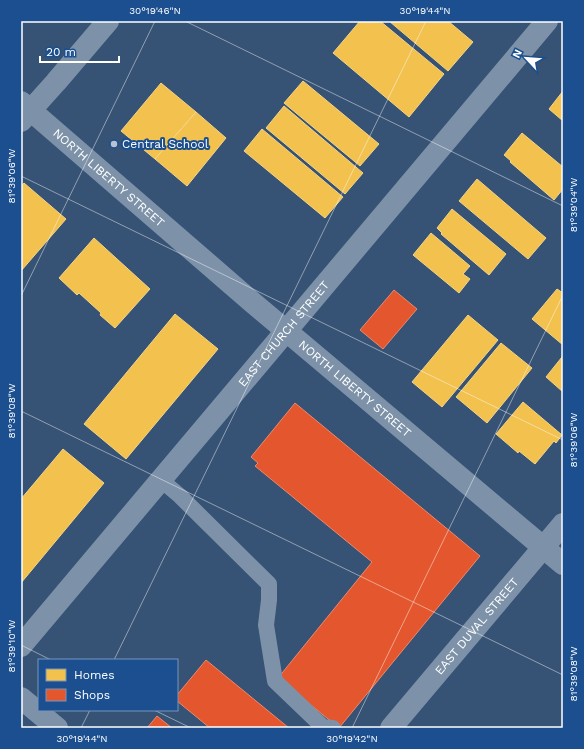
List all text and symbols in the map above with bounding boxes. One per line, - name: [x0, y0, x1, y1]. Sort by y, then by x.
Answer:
- text: 30°19'46"N: [129, 5, 181, 16]
- text: 30°19'44"N: [399, 5, 451, 16]
- scale bar: [40, 38, 119, 64]
- north arrow: [506, 38, 546, 78]
- text: 20 m: [46, 45, 76, 59]
- text: N: [510, 47, 525, 60]
- street label: NORTH LIBERTY STREET: [50, 126, 167, 230]
- place label: Central School: [122, 137, 209, 151]
- marker: Central School: [109, 139, 119, 149]
- text: 81°39'06"W: [6, 148, 17, 203]
- text: 81°39'04"W: [568, 177, 579, 232]
- street label: EAST CHURCH STREET: [235, 278, 332, 389]
- street label: NORTH LIBERTY STREET: [296, 337, 414, 440]
- text: 81°39'08"W: [6, 383, 17, 439]
- text: 81°39'06"W: [568, 412, 579, 467]
- street label: EAST DUVAL STREET: [432, 575, 521, 678]
- text: 81°39'10"W: [6, 619, 17, 672]
- text: 81°39'08"W: [568, 646, 579, 702]
- legend: [38, 659, 178, 711]
- text: Homes: [74, 668, 115, 682]
- text: Shops: [74, 688, 110, 702]
- text: 30°19'44"N: [56, 733, 108, 744]
- text: 30°19'42"N: [326, 733, 378, 744]

